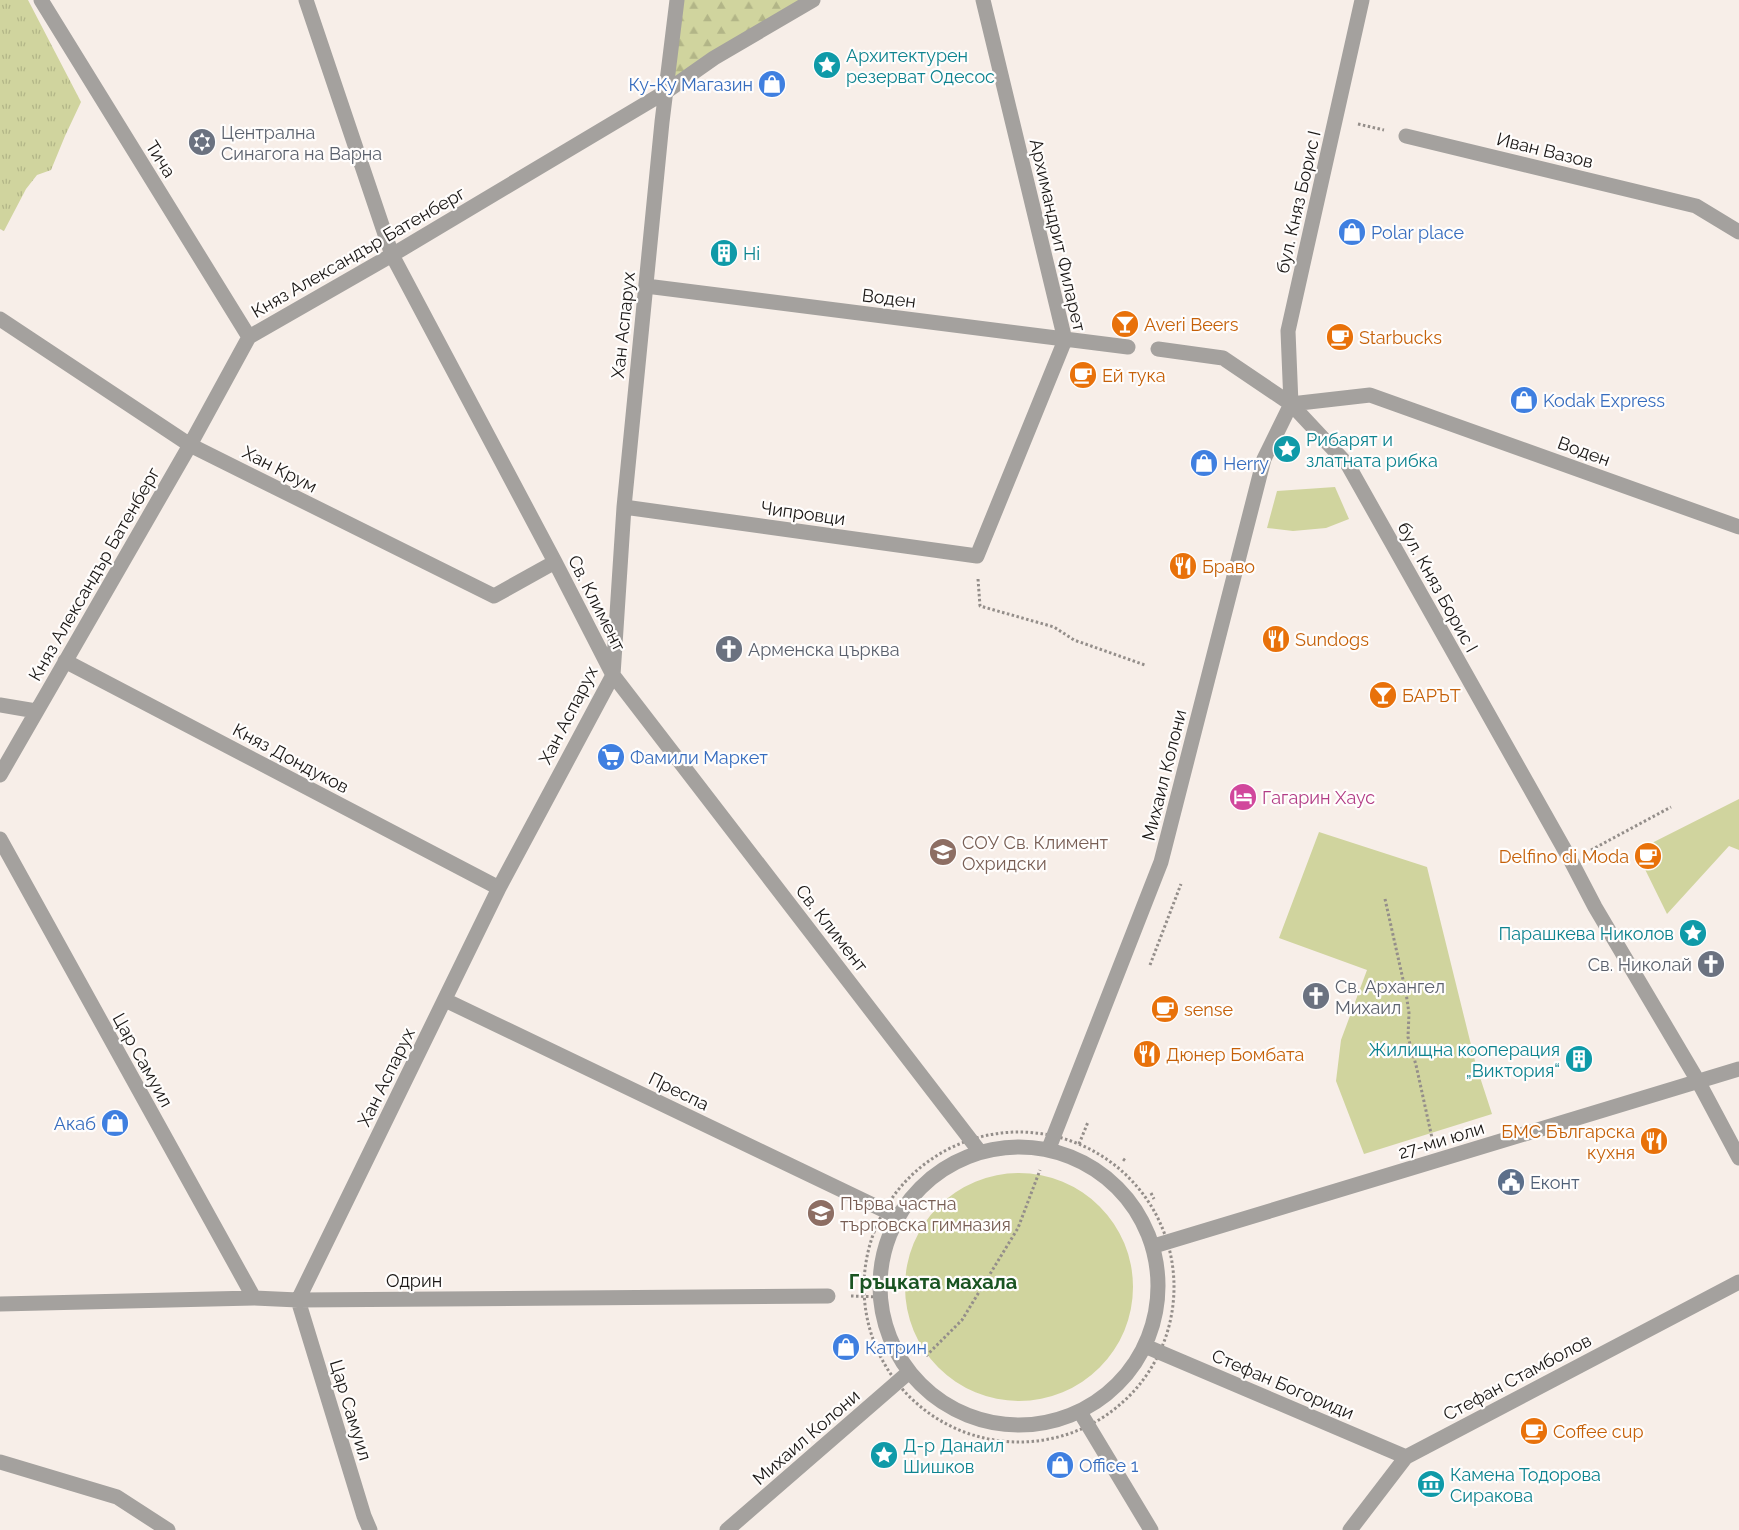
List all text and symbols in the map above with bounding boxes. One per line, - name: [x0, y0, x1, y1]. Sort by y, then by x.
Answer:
- place label: Архитектурен резерват Одесос: [846, 45, 995, 87]
- place icon: Архитектурен резерват Одесос: [812, 50, 842, 80]
- shop icon: Ку-Ку Магазин: [757, 69, 787, 99]
- place label: Ку-Ку Магазин: [628, 74, 753, 95]
- place label: Централна Синагога на Варна: [221, 122, 382, 164]
- synagogue icon: Централна Синагога на Варна: [187, 127, 217, 157]
- street label: Иван Вазов: [1495, 128, 1595, 172]
- street label: бул. Княз Борис I: [1271, 129, 1325, 275]
- street label: Тича: [142, 137, 180, 181]
- street label: Архимандрит Филарет: [1026, 137, 1090, 334]
- street label: Княз Александър Батенберг: [247, 182, 469, 322]
- shop icon: Polar place: [1337, 217, 1367, 247]
- place label: Polar place: [1371, 222, 1465, 243]
- building icon: Hi: [709, 238, 739, 268]
- place label: Hi: [743, 243, 760, 264]
- street label: Хан Аспарух: [607, 271, 639, 379]
- street label: Воден: [861, 284, 917, 312]
- bar icon: Averi Beers: [1110, 309, 1140, 339]
- place label: Averi Beers: [1144, 314, 1239, 335]
- cafe icon: Starbucks: [1325, 322, 1355, 352]
- place label: Starbucks: [1359, 327, 1442, 348]
- cafe icon: Ей тука: [1068, 360, 1098, 390]
- place label: Ей тука: [1102, 365, 1166, 386]
- shop icon: Kodak Express: [1509, 385, 1539, 415]
- place label: Kodak Express: [1543, 390, 1665, 411]
- place label: Рибарят и златната рибка: [1306, 429, 1438, 471]
- street label: Воден: [1555, 432, 1613, 470]
- place icon: Рибарят и златната рибка: [1272, 434, 1302, 464]
- street label: Хан Крум: [239, 441, 321, 497]
- shop icon: Herry: [1189, 448, 1219, 478]
- place label: Herry: [1223, 453, 1269, 474]
- street label: Княз Александър Батенберг: [24, 463, 164, 685]
- street label: Чипровци: [759, 497, 847, 529]
- street label: бул. Княз Борис I: [1393, 518, 1483, 656]
- restaurant icon: Браво: [1168, 551, 1198, 581]
- street label: Св. Климент: [564, 552, 630, 655]
- place label: Браво: [1202, 556, 1255, 577]
- restaurant icon: Sundogs: [1261, 624, 1291, 654]
- place label: Sundogs: [1295, 629, 1369, 650]
- church icon: Арменска църква: [714, 634, 744, 664]
- place label: Арменска църква: [748, 639, 900, 660]
- street label: Хан Аспарух: [534, 663, 602, 767]
- bar icon: БАРЪТ: [1368, 680, 1398, 710]
- place label: БАРЪТ: [1402, 685, 1461, 706]
- street label: Михаил Колони: [1138, 707, 1190, 843]
- street label: Княз Дондуков: [229, 719, 353, 797]
- supermarket icon: Фамили Маркет: [596, 742, 626, 772]
- place label: Фамили Маркет: [630, 747, 768, 768]
- hotel icon: Гагарин Хаус: [1228, 782, 1258, 812]
- place label: Гагарин Хаус: [1262, 787, 1375, 808]
- place label: CОУ Св. Климент Охридски: [962, 832, 1109, 874]
- school or university icon: CОУ Св. Климент Охридски: [928, 837, 958, 867]
- cafe icon: Delfino di Moda: [1633, 841, 1663, 871]
- place label: Delfino di Moda: [1499, 846, 1629, 867]
- street label: Св. Климент: [792, 880, 873, 976]
- place icon: Парашкева Николов: [1678, 918, 1708, 948]
- place label: Парашкева Николов: [1498, 923, 1674, 944]
- church icon: Св. Николай: [1696, 949, 1726, 979]
- place label: Св. Николай: [1588, 954, 1692, 975]
- place label: Св. Архангел Михаил: [1335, 976, 1445, 1018]
- church icon: Св. Архангел Михаил: [1301, 981, 1331, 1011]
- cafe icon: sense: [1150, 994, 1180, 1024]
- place label: sense: [1184, 999, 1233, 1020]
- street label: Цар Самуил: [109, 1009, 177, 1111]
- street label: Хан Аспарух: [353, 1024, 419, 1130]
- restaurant icon: Дюнер Бомбата: [1132, 1039, 1162, 1069]
- place label: Жилищна кооперация „Виктория“: [1368, 1039, 1560, 1081]
- place label: Дюнер Бомбата: [1166, 1044, 1304, 1065]
- building icon: Жилищна кооперация „Виктория“: [1564, 1044, 1594, 1074]
- street label: Преспа: [645, 1067, 713, 1115]
- shop icon: Акаб: [100, 1108, 130, 1138]
- place label: Акаб: [54, 1113, 96, 1134]
- street label: 27-ми юли: [1395, 1117, 1487, 1163]
- place label: БМС Българска кухня: [1501, 1121, 1635, 1163]
- restaurant icon: БМС Българска кухня: [1639, 1126, 1669, 1156]
- public building icon: Еконт: [1496, 1167, 1526, 1197]
- place label: Еконт: [1530, 1172, 1580, 1193]
- place label: Първа частна търговска гимназия: [840, 1193, 1011, 1235]
- school or university icon: Първа частна търговска гимназия: [806, 1198, 836, 1228]
- street label: Одрин: [386, 1270, 442, 1291]
- district label: Гръцката махала: [849, 1270, 1017, 1294]
- street label: Стефан Стамболов: [1439, 1329, 1595, 1425]
- shop icon: Катрин: [831, 1332, 861, 1362]
- place label: Катрин: [865, 1337, 927, 1358]
- street label: Стефан Богориди: [1209, 1345, 1357, 1423]
- street label: Цар Самуил: [326, 1357, 376, 1463]
- street label: Михаил Колони: [748, 1385, 864, 1489]
- cafe icon: Coffee cup: [1519, 1416, 1549, 1446]
- place label: Coffee cup: [1553, 1421, 1644, 1442]
- place label: Д-р Данаил Шишков: [903, 1435, 1004, 1477]
- place icon: Д-р Данаил Шишков: [869, 1440, 899, 1470]
- shop icon: Office 1: [1045, 1450, 1075, 1480]
- place label: Office 1: [1079, 1455, 1139, 1476]
- place label: Камена Тодорова Сиракова: [1450, 1464, 1601, 1506]
- museum icon: Камена Тодорова Сиракова: [1416, 1469, 1446, 1499]

